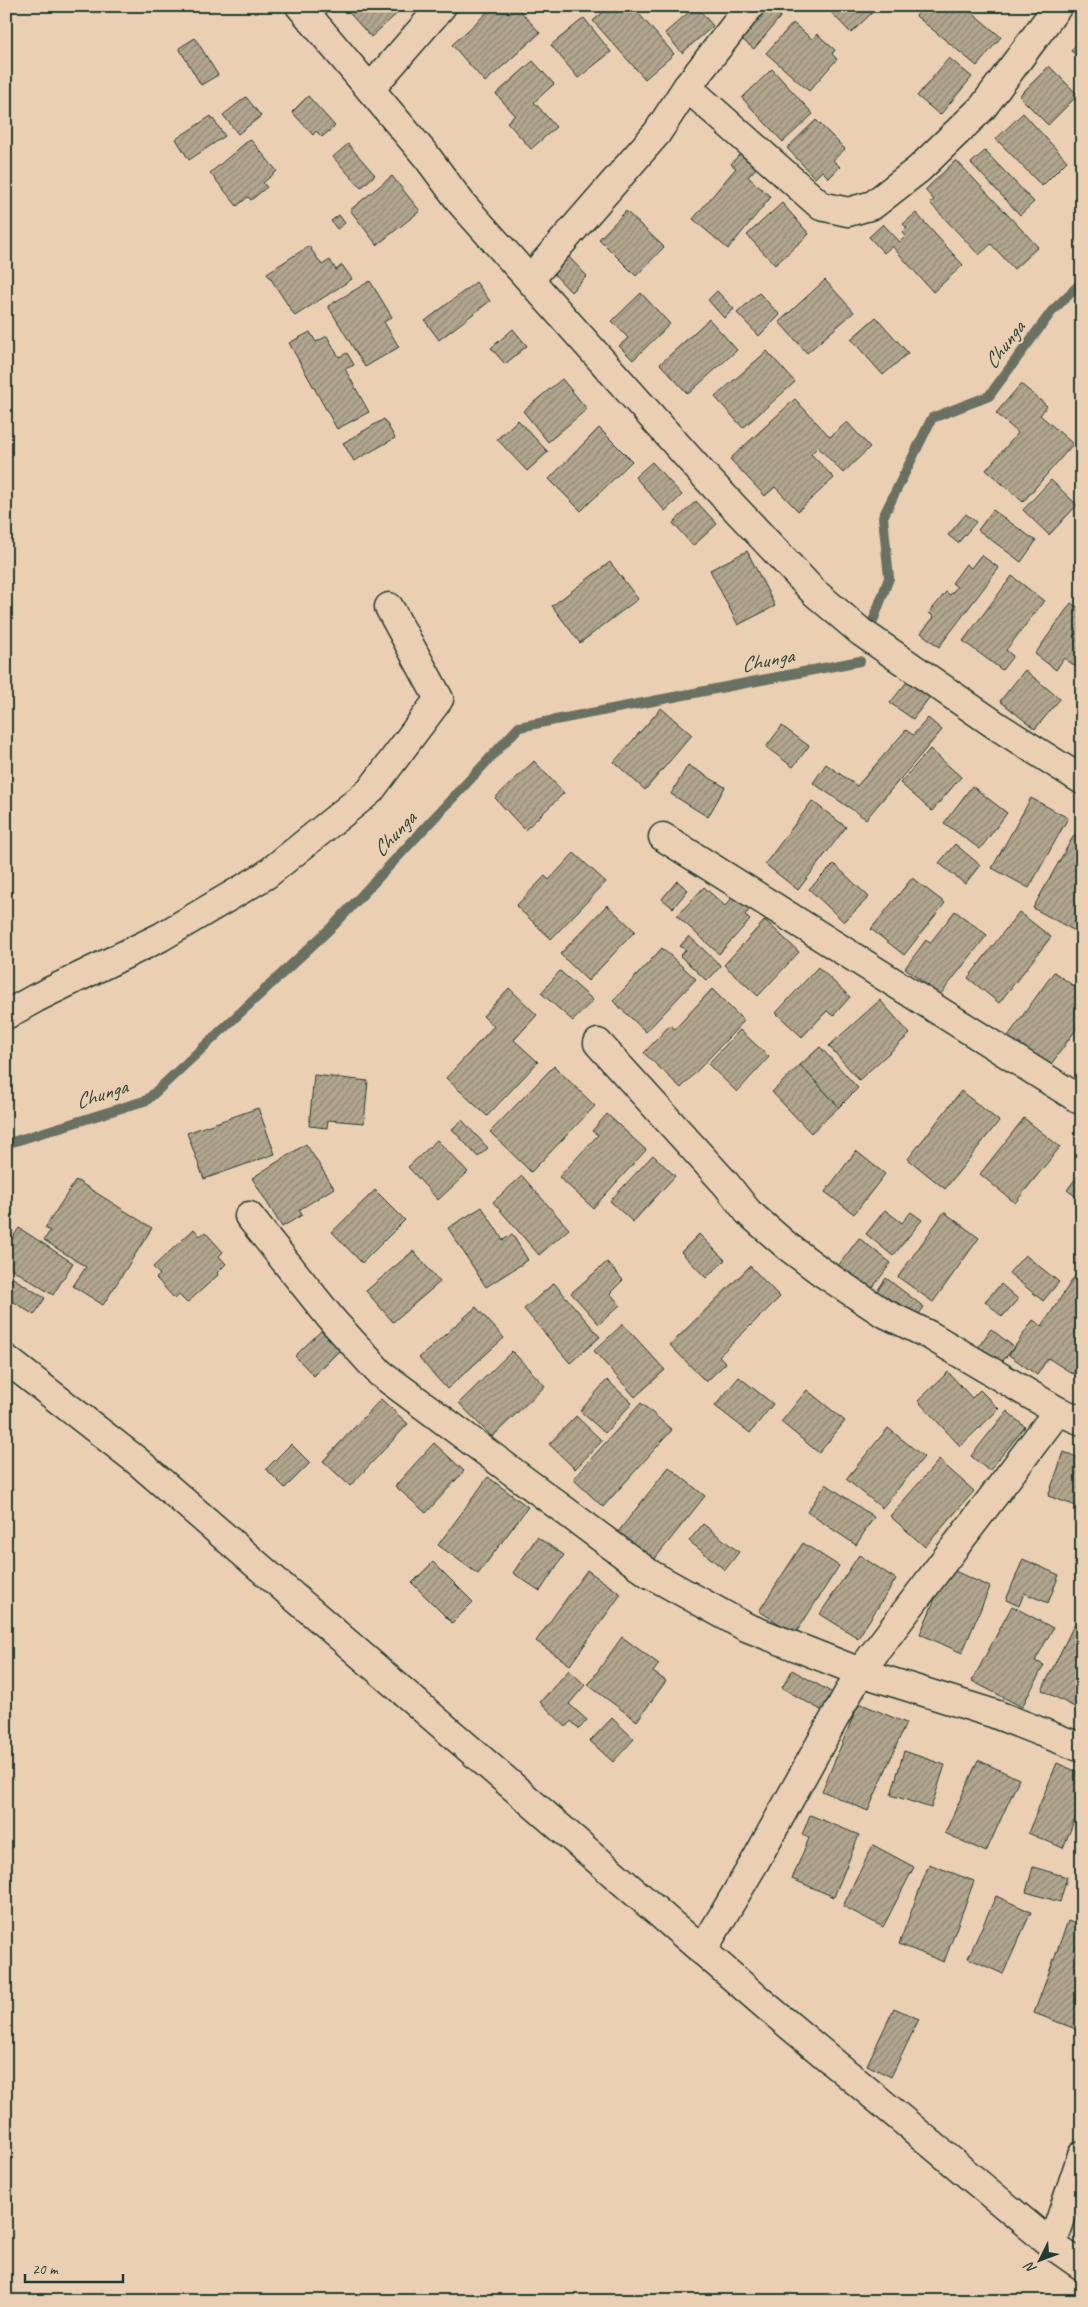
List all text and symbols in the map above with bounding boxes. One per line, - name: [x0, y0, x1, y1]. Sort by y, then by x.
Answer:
- water label: Chunga: [978, 314, 1032, 374]
- water label: Chunga: [739, 642, 798, 678]
- water label: Chunga: [366, 804, 423, 862]
- water label: Chunga: [72, 1073, 133, 1115]
- north arrow: [1016, 2234, 1066, 2284]
- scale bar: [25, 2252, 122, 2284]
- text: N: [1020, 2258, 1040, 2277]
- text: 20 m: [32, 2260, 59, 2279]

